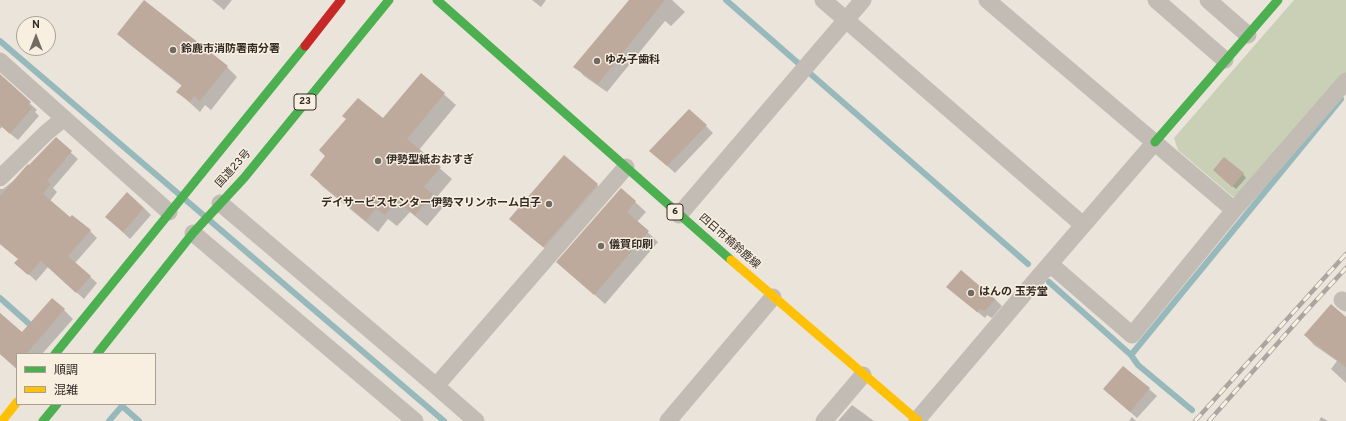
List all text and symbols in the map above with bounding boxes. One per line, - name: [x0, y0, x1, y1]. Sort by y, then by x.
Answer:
- north arrow: [16, 16, 56, 56]
- text: N: [32, 18, 40, 32]
- place label: 鈴鹿市消防署南分署: [181, 43, 280, 57]
- marker: 鈴鹿市消防署南分署: [168, 45, 178, 55]
- place label: ゆみ子歯科: [605, 54, 660, 68]
- marker: ゆみ子歯科: [592, 56, 602, 66]
- road number: 23: [294, 94, 316, 110]
- street label: 国道23号: [214, 147, 254, 191]
- place label: 伊勢型紙おおすぎ: [386, 154, 474, 168]
- marker: 伊勢型紙おおすぎ: [373, 156, 383, 166]
- place label: デイサービスセンター伊勢マリンホーム白子: [321, 197, 541, 211]
- marker: デイサービスセンター伊勢マリンホーム白子: [544, 199, 554, 209]
- road number: 6: [667, 204, 683, 220]
- street label: 四日市楠鈴鹿線: [696, 212, 762, 272]
- place label: 儀賀印刷: [609, 239, 653, 253]
- marker: 儀賀印刷: [596, 241, 606, 251]
- place label: はんの 玉芳堂: [979, 286, 1048, 300]
- marker: はんの 玉芳堂: [966, 288, 976, 298]
- legend: [16, 353, 156, 405]
- text: 順調: [54, 363, 78, 379]
- text: 混雑: [54, 383, 78, 399]

